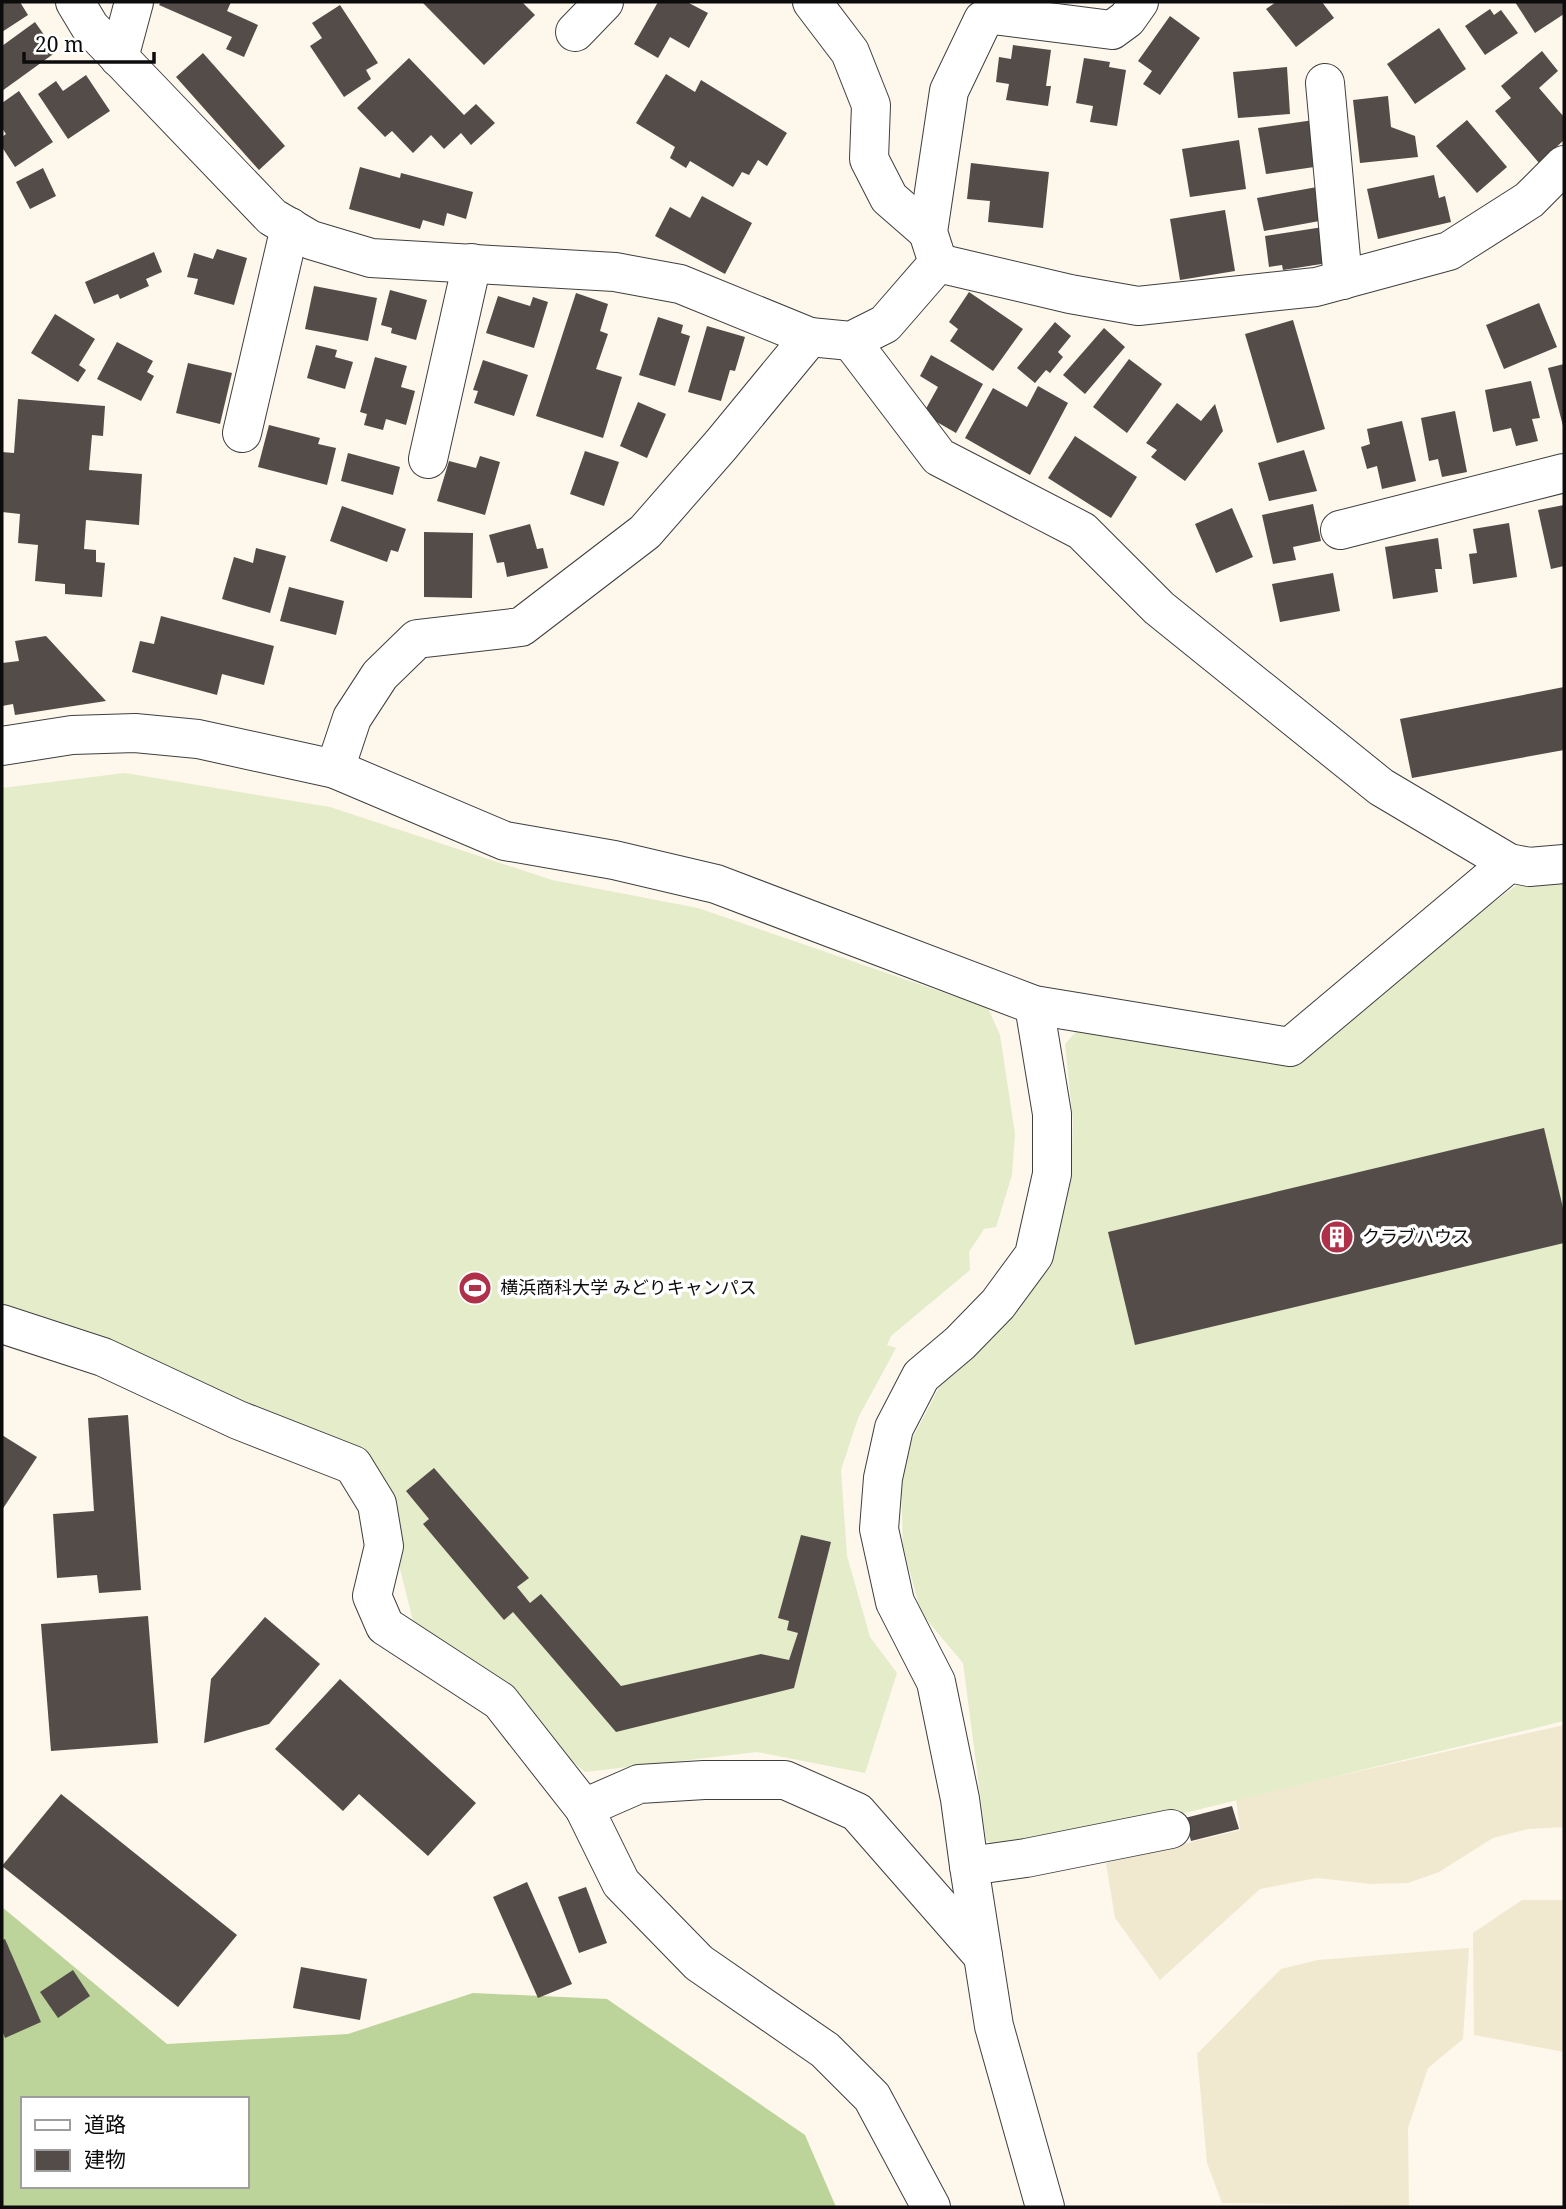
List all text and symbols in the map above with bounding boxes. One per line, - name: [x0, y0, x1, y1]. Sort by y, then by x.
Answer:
- scale bar: [24, 21, 154, 65]
- text: 20 m: [35, 30, 84, 58]
- building icon: クラブハウス: [1318, 1218, 1356, 1256]
- place label: クラブハウス: [1362, 1224, 1470, 1248]
- sports icon: 横浜商科大学 みどりキャンパス: [456, 1269, 494, 1307]
- place label: 横浜商科大学 みどりキャンパス: [500, 1275, 757, 1299]
- legend: [21, 2097, 248, 2188]
- text: 道路: [84, 2110, 126, 2138]
- text: 建物: [84, 2145, 126, 2173]

